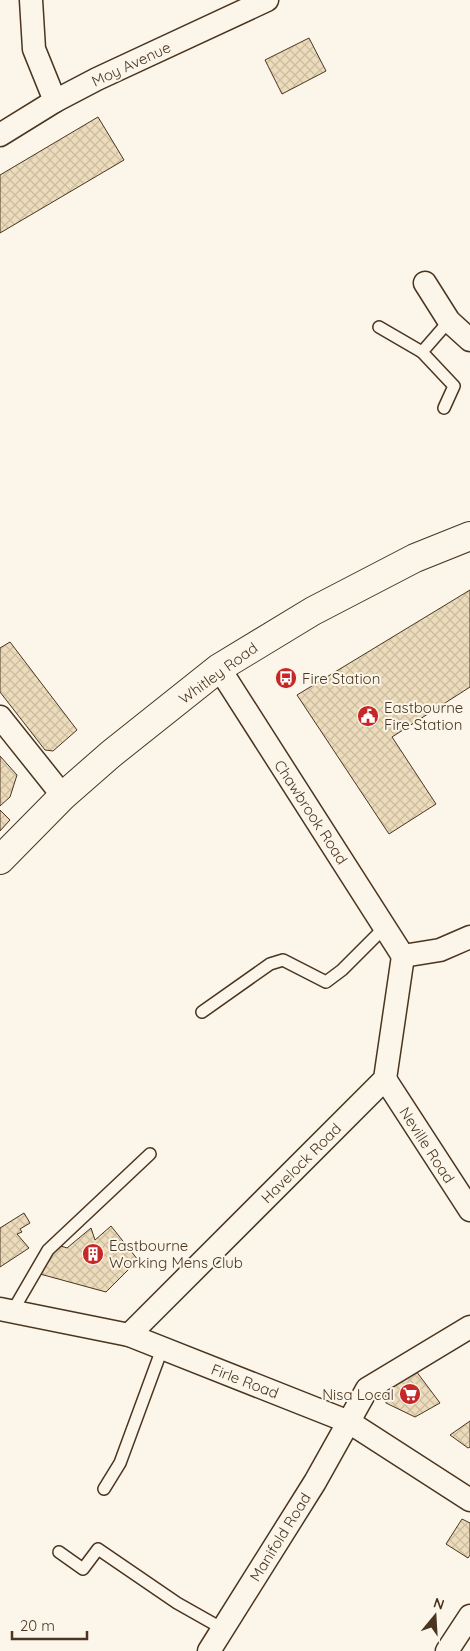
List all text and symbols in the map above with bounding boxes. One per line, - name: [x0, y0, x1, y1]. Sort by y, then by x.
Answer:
- street label: Moy Avenue: [88, 37, 174, 91]
- street label: Whitley Road: [175, 638, 261, 708]
- bus stop icon: Fire Station: [274, 666, 298, 690]
- place label: Fire Station: [302, 669, 380, 688]
- place label: Eastbourne Fire Station: [384, 698, 463, 734]
- public building icon: Eastbourne Fire Station: [356, 704, 380, 728]
- street label: Chawbrook Road: [270, 756, 352, 868]
- street label: Neville Road: [395, 1103, 459, 1187]
- street label: Havelock Road: [257, 1119, 345, 1207]
- place label: Eastbourne Working Mens Club: [109, 1236, 243, 1272]
- building icon: Eastbourne Working Mens Club: [81, 1242, 105, 1266]
- street label: Firle Road: [209, 1359, 281, 1403]
- supermarket icon: Nisa Local: [398, 1382, 422, 1406]
- place label: Nisa Local: [322, 1385, 394, 1404]
- street label: Manifold Road: [245, 1489, 315, 1585]
- north arrow: [410, 1591, 460, 1641]
- text: N: [431, 1593, 447, 1614]
- scale bar: [12, 1608, 88, 1640]
- text: 20 m: [20, 1616, 55, 1635]

